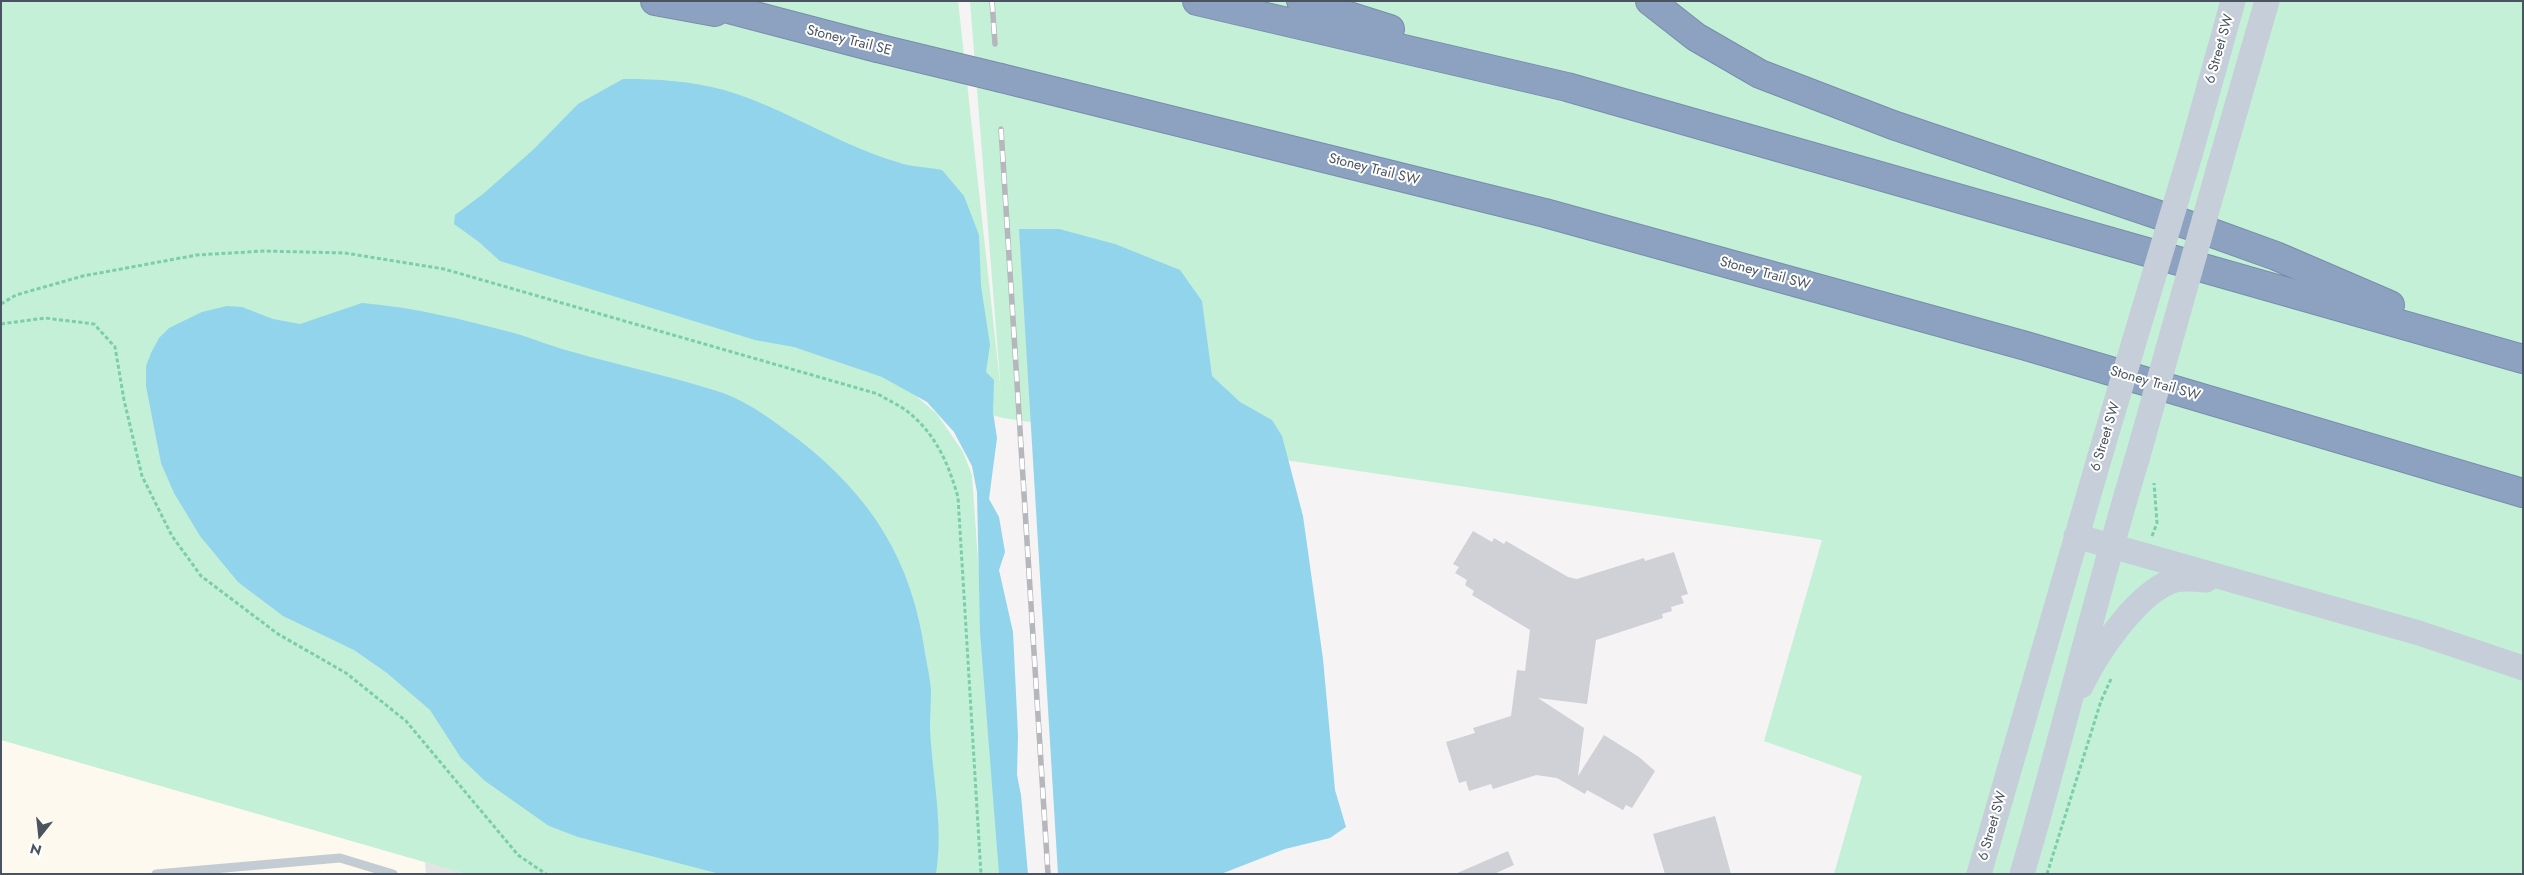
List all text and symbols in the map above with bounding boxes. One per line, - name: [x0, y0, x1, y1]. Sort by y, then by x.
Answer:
- street label: 6 Street SW: [2202, 12, 2238, 86]
- street label: Stoney Trail SE: [805, 22, 893, 60]
- street label: Stoney Trail SW: [1327, 151, 1421, 189]
- street label: Stoney Trail SW: [1718, 254, 1812, 294]
- street label: Stoney Trail SW: [2108, 363, 2202, 405]
- street label: 6 Street SW: [2088, 400, 2124, 474]
- street label: 6 Street SW: [1975, 789, 2011, 863]
- north arrow: [15, 810, 65, 860]
- text: N: [28, 838, 44, 861]

